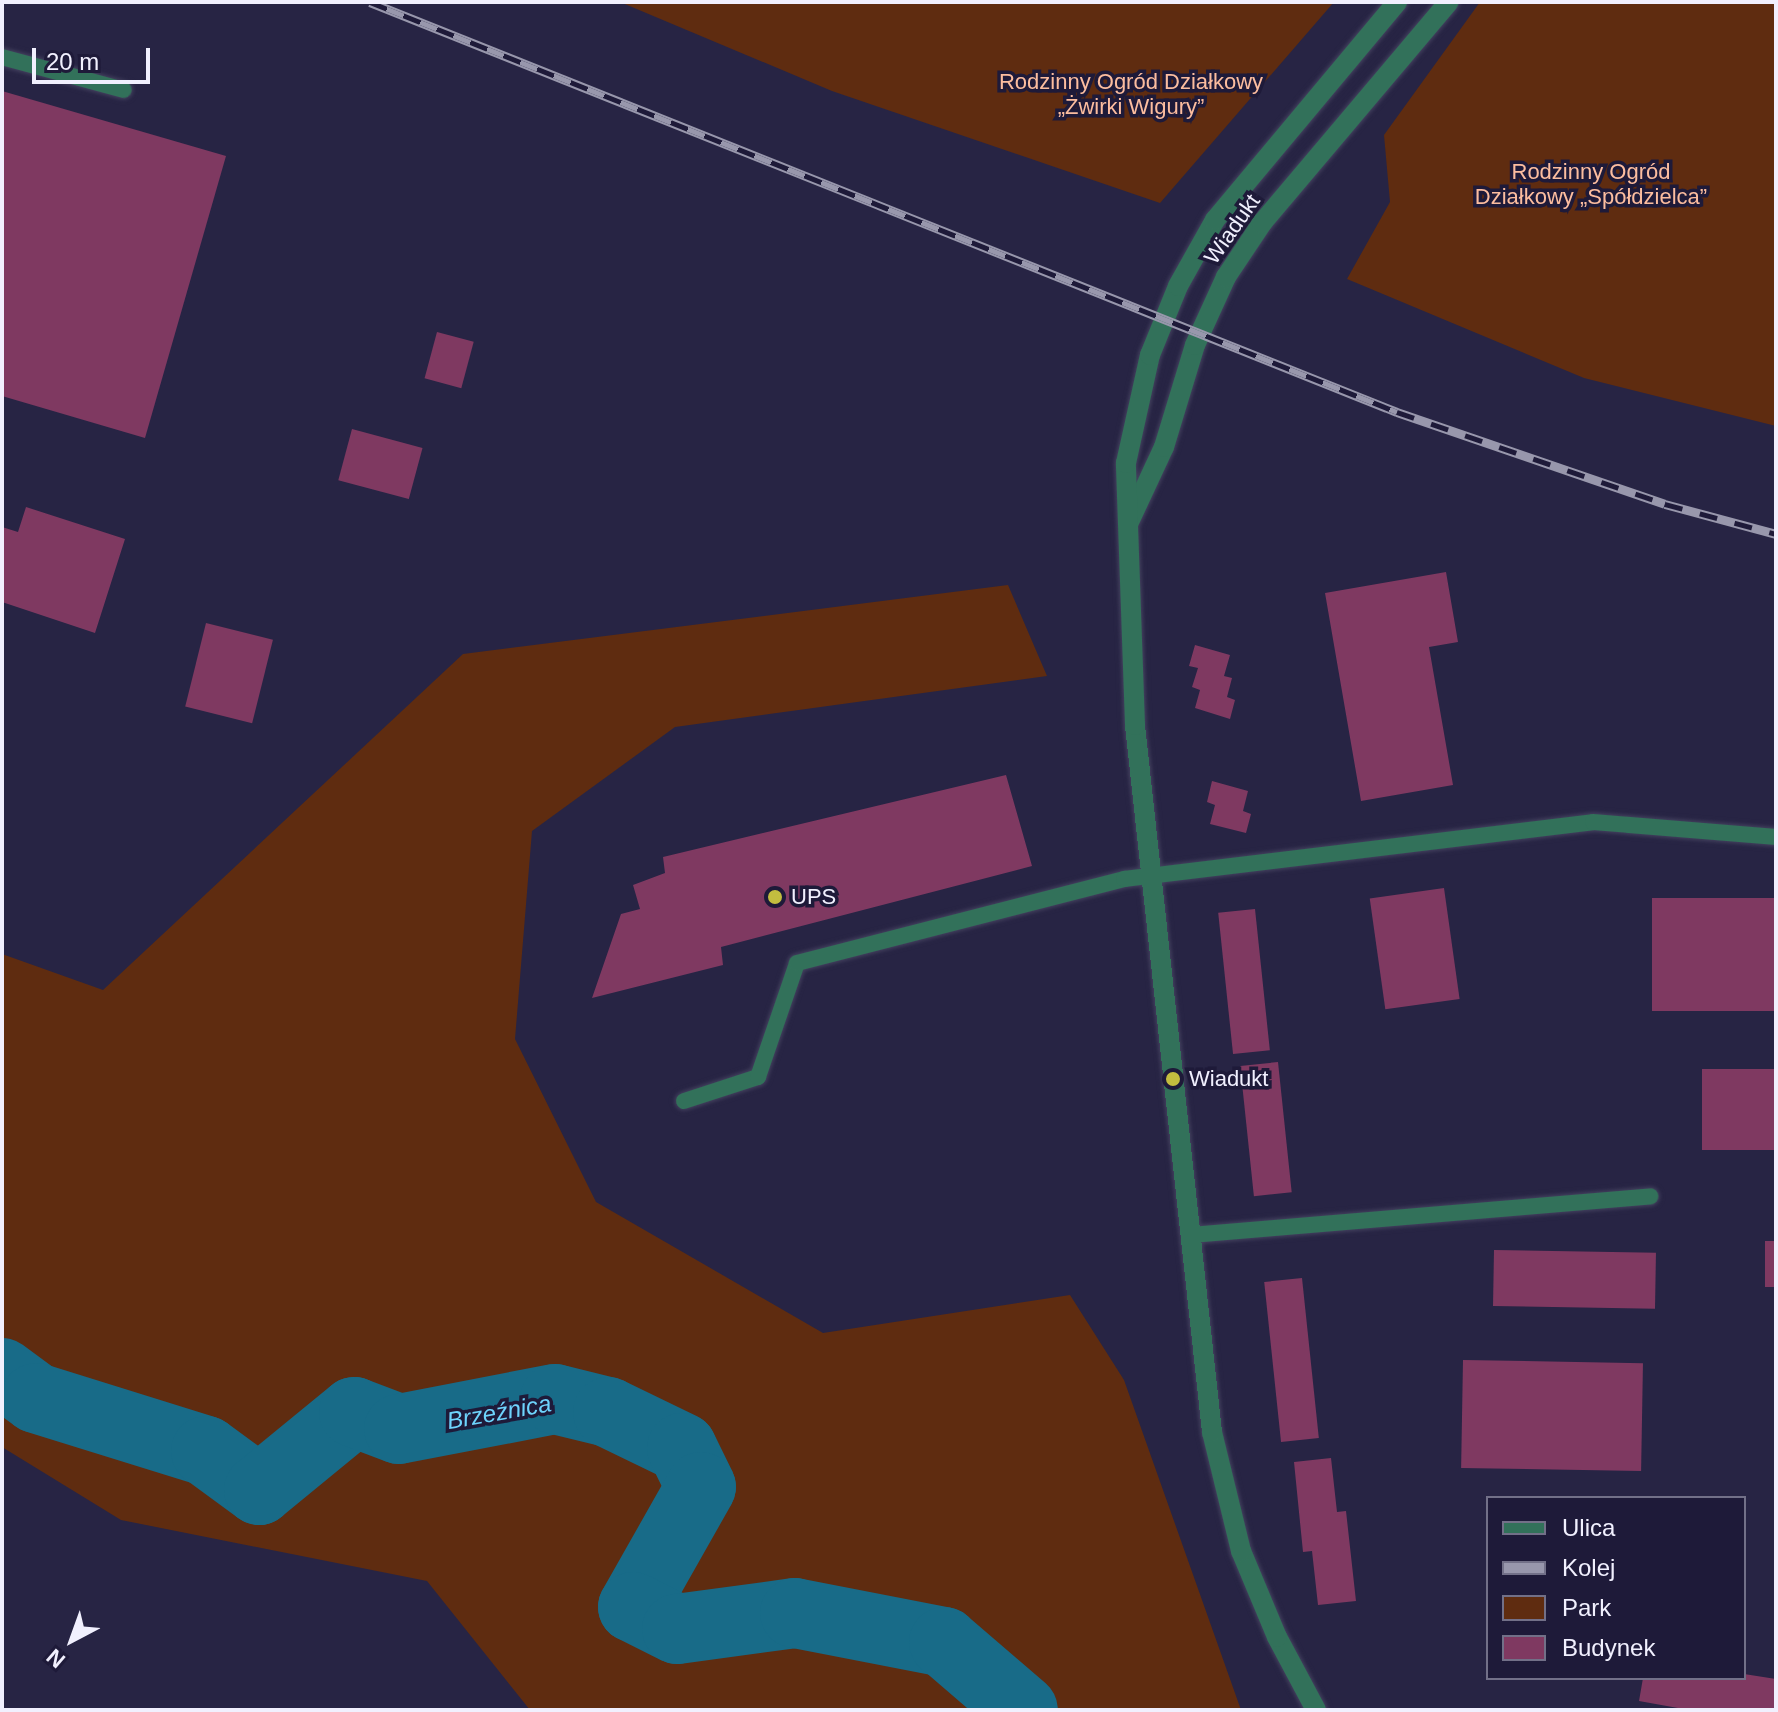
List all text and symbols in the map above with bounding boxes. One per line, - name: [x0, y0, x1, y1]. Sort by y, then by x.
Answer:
- scale bar: [36, 32, 154, 82]
- text: 20 m: [46, 48, 99, 75]
- park label: Rodzinny Ogród Działkowy „Żwirki Wigury”: [999, 68, 1263, 120]
- park label: Rodzinny Ogród Działkowy „Spółdzielca”: [1475, 158, 1707, 210]
- street label: Wiadukt: [1198, 189, 1266, 269]
- place label: UPS: [791, 884, 836, 910]
- marker: UPS: [766, 888, 784, 906]
- place label: Wiadukt: [1189, 1066, 1268, 1092]
- marker: Wiadukt: [1164, 1070, 1182, 1088]
- water label: Brzeźnica: [445, 1389, 553, 1435]
- legend: [1486, 1496, 1746, 1680]
- text: Ulica: [1562, 1514, 1615, 1541]
- text: Kolej: [1562, 1554, 1615, 1581]
- text: Park: [1562, 1594, 1611, 1621]
- north arrow: [32, 1600, 112, 1680]
- text: Budynek: [1562, 1634, 1655, 1661]
- text: N: [42, 1644, 70, 1673]

